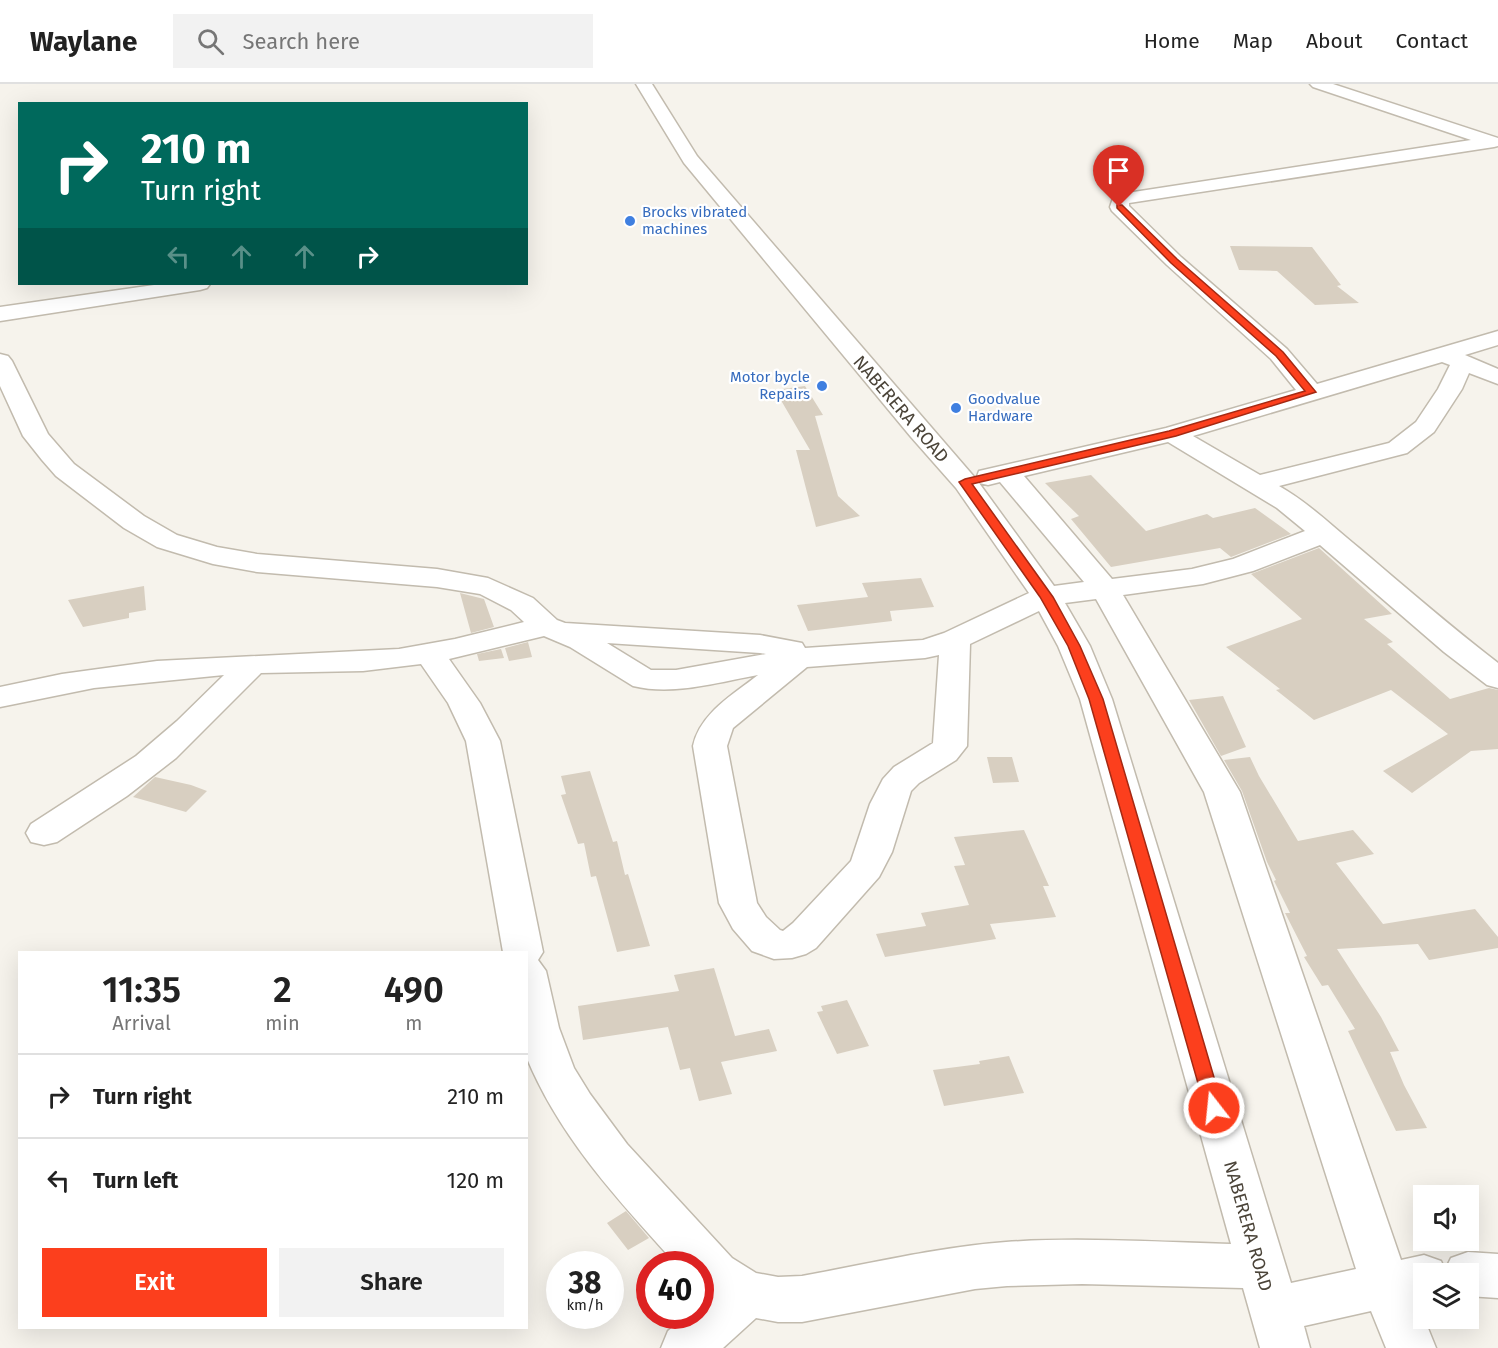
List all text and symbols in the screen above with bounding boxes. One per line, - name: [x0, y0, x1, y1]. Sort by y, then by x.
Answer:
- search box: [173, 14, 593, 68]
- text: Waylane: [30, 25, 137, 58]
- icon: search: [194, 25, 227, 58]
- text: Search here: [242, 28, 360, 55]
- text: Home: [1144, 28, 1200, 54]
- text: Map: [1233, 28, 1273, 54]
- text: About: [1306, 28, 1363, 54]
- text: Contact: [1396, 28, 1468, 54]
- text: 210 m: [141, 124, 251, 174]
- icon: right: [42, 126, 120, 204]
- pin: [1093, 145, 1144, 207]
- icon: arrive: [1102, 154, 1135, 187]
- text: Turn right: [141, 175, 261, 207]
- place label: Brocks vibrated machines: [642, 203, 747, 238]
- marker: Brocks vibrated machines: [623, 214, 637, 228]
- icon: left: [162, 240, 195, 273]
- icon: ahead: [225, 240, 258, 273]
- icon: ahead: [288, 240, 321, 273]
- icon: right: [351, 240, 384, 273]
- street label: NABERERA ROAD: [849, 351, 953, 467]
- place label: Motor bycle Repairs: [730, 368, 810, 403]
- marker: Motor bycle Repairs: [815, 379, 829, 393]
- place label: Goodvalue Hardware: [968, 390, 1040, 425]
- marker: Goodvalue Hardware: [949, 401, 963, 415]
- text: 11:35: [102, 968, 181, 1012]
- text: 2: [273, 968, 292, 1012]
- text: 490: [384, 968, 444, 1012]
- text: Arrival: [112, 1011, 171, 1035]
- text: min: [265, 1011, 300, 1035]
- text: m: [405, 1011, 422, 1035]
- position arrow: [1182, 1076, 1246, 1140]
- icon: right: [42, 1080, 75, 1113]
- text: Turn right: [93, 1083, 192, 1110]
- text: 210 m: [447, 1083, 504, 1110]
- street label: NABERERA ROAD: [1219, 1158, 1277, 1294]
- icon: left: [42, 1164, 75, 1197]
- text: Turn left: [93, 1167, 178, 1194]
- text: 120 m: [447, 1167, 504, 1194]
- map controls: [1413, 1185, 1479, 1329]
- button: sound: [1413, 1185, 1479, 1251]
- button: Exit: [42, 1248, 267, 1317]
- button: Share: [279, 1248, 504, 1317]
- speed limit sign: 40: [636, 1251, 714, 1329]
- button: layers: [1413, 1263, 1479, 1329]
- text: 38: [568, 1265, 602, 1301]
- text: km/h: [566, 1296, 604, 1314]

